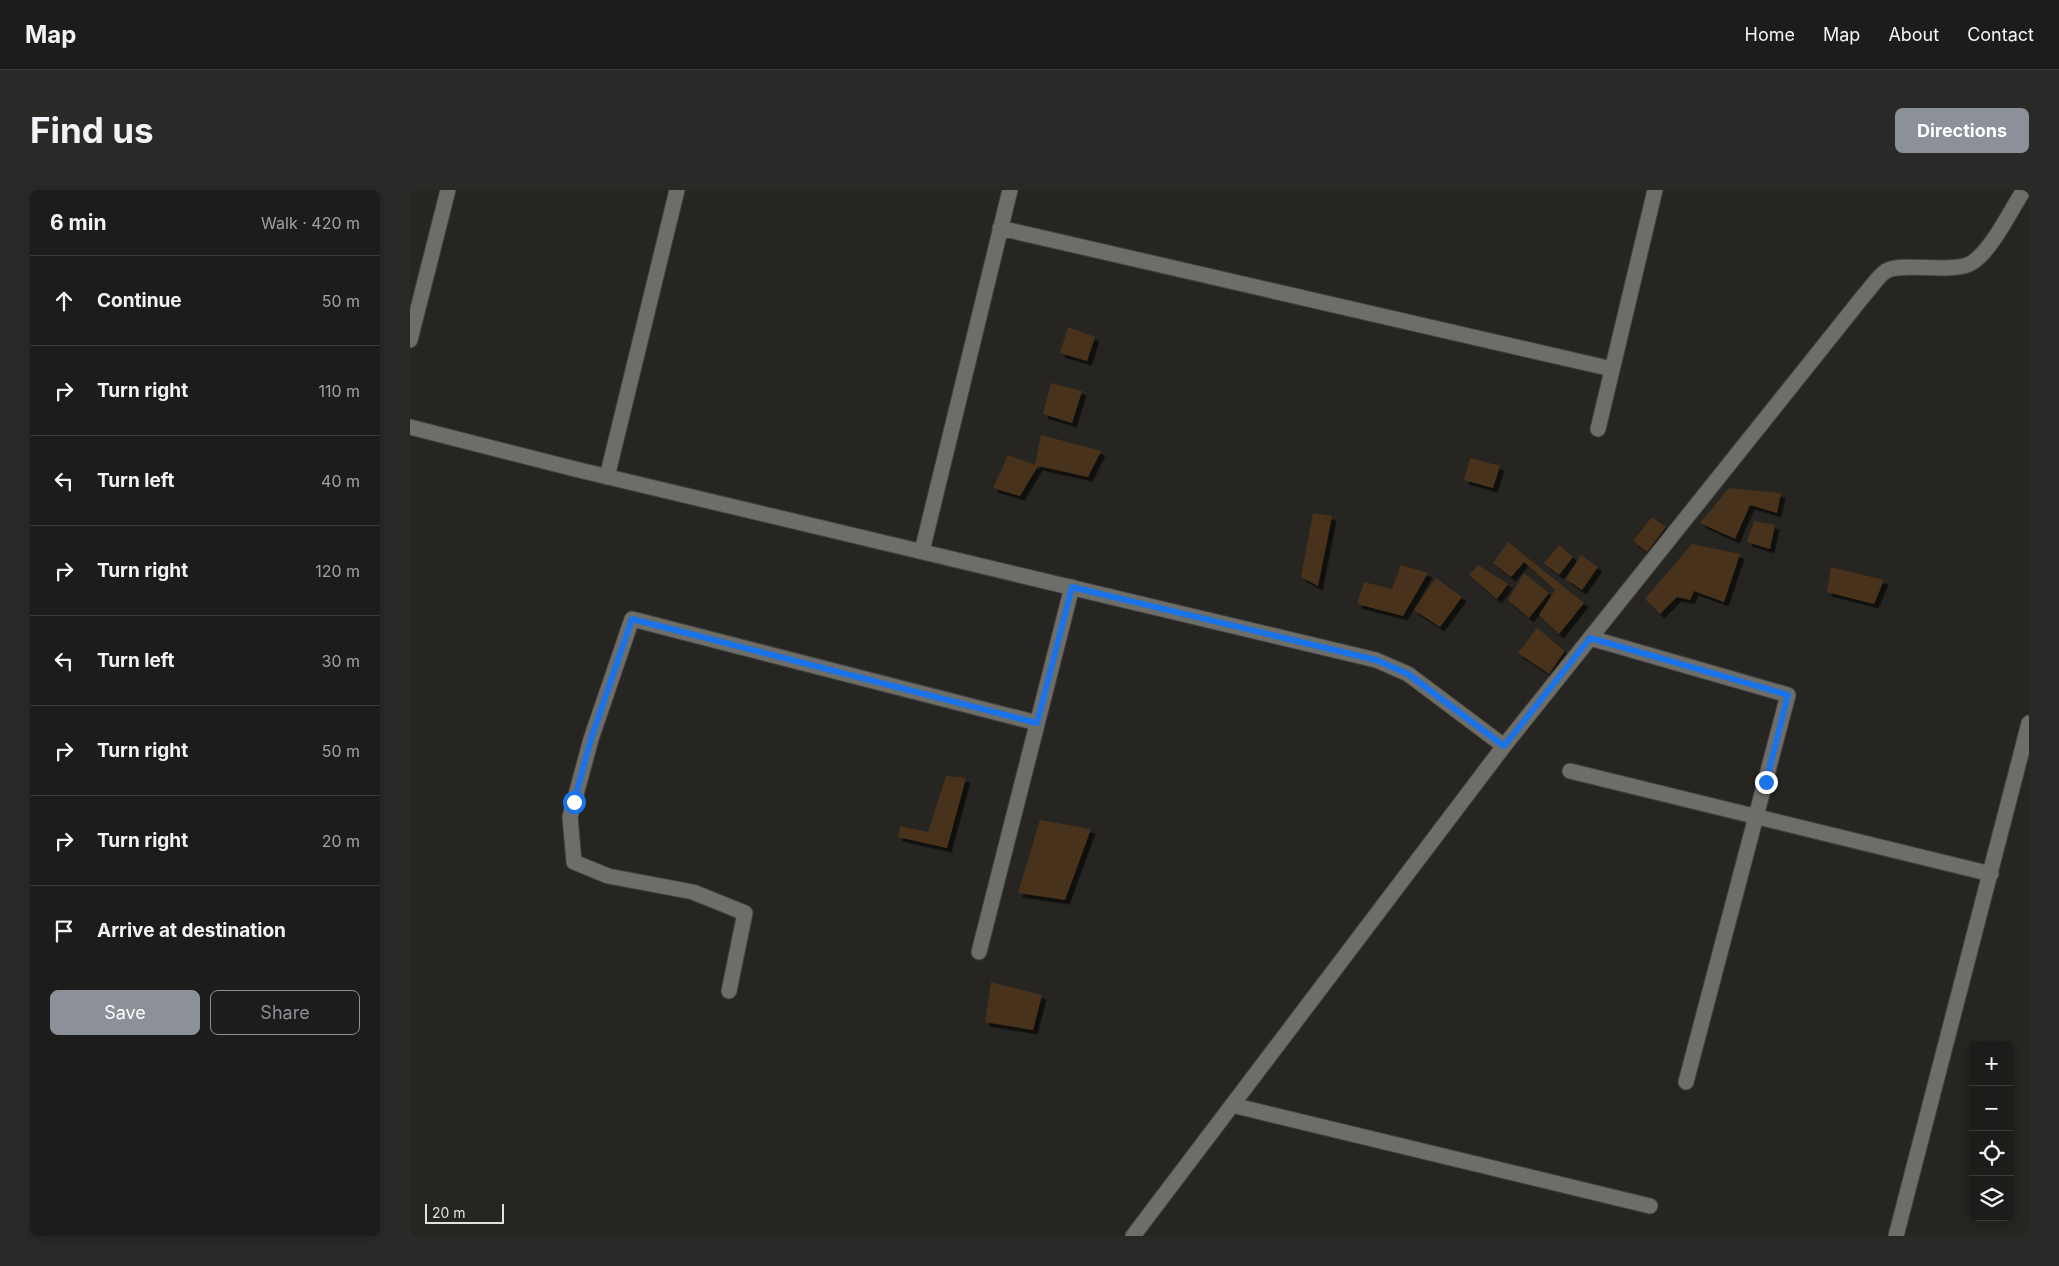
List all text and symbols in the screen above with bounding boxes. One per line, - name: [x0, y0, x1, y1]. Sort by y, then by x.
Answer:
- text: Map: [25, 20, 76, 49]
- text: Home: [1745, 24, 1795, 45]
- text: Map: [1823, 24, 1860, 45]
- text: About: [1888, 24, 1939, 45]
- text: Contact: [1967, 24, 2034, 45]
- button: Directions: [1895, 108, 2029, 153]
- text: Find us: [30, 109, 154, 151]
- text: 6 min: [50, 210, 107, 235]
- text: Walk · 420 m: [261, 213, 360, 233]
- icon: ahead: [50, 287, 78, 315]
- text: Continue: [97, 289, 182, 312]
- text: 50 m: [322, 291, 360, 311]
- icon: right: [50, 377, 78, 405]
- text: Turn right: [97, 379, 188, 402]
- text: 110 m: [318, 381, 360, 401]
- icon: left: [50, 467, 78, 495]
- text: Turn left: [97, 469, 175, 492]
- text: 40 m: [321, 471, 360, 491]
- icon: right: [50, 557, 78, 585]
- text: Turn right: [97, 559, 188, 582]
- text: 120 m: [315, 561, 360, 581]
- icon: left: [50, 647, 78, 675]
- text: Turn left: [97, 649, 175, 672]
- text: 30 m: [322, 651, 360, 671]
- icon: right: [50, 737, 78, 765]
- text: Turn right: [97, 739, 188, 762]
- text: 50 m: [322, 741, 360, 761]
- route end: [1755, 771, 1778, 794]
- route start: [563, 791, 586, 814]
- icon: right: [50, 827, 78, 855]
- text: Turn right: [97, 829, 188, 852]
- text: 20 m: [322, 831, 360, 851]
- icon: arrive: [50, 917, 78, 945]
- text: Arrive at destination: [97, 919, 286, 942]
- button: Save: [50, 990, 200, 1035]
- button: Share: [210, 990, 360, 1035]
- map controls: [1969, 1041, 2014, 1221]
- button: +: [1969, 1041, 2014, 1086]
- button: −: [1969, 1086, 2014, 1131]
- button: locate: [1969, 1131, 2014, 1176]
- button: layers: [1969, 1176, 2014, 1221]
- scale bar: [425, 1201, 504, 1224]
- text: 20 m: [432, 1204, 466, 1221]

